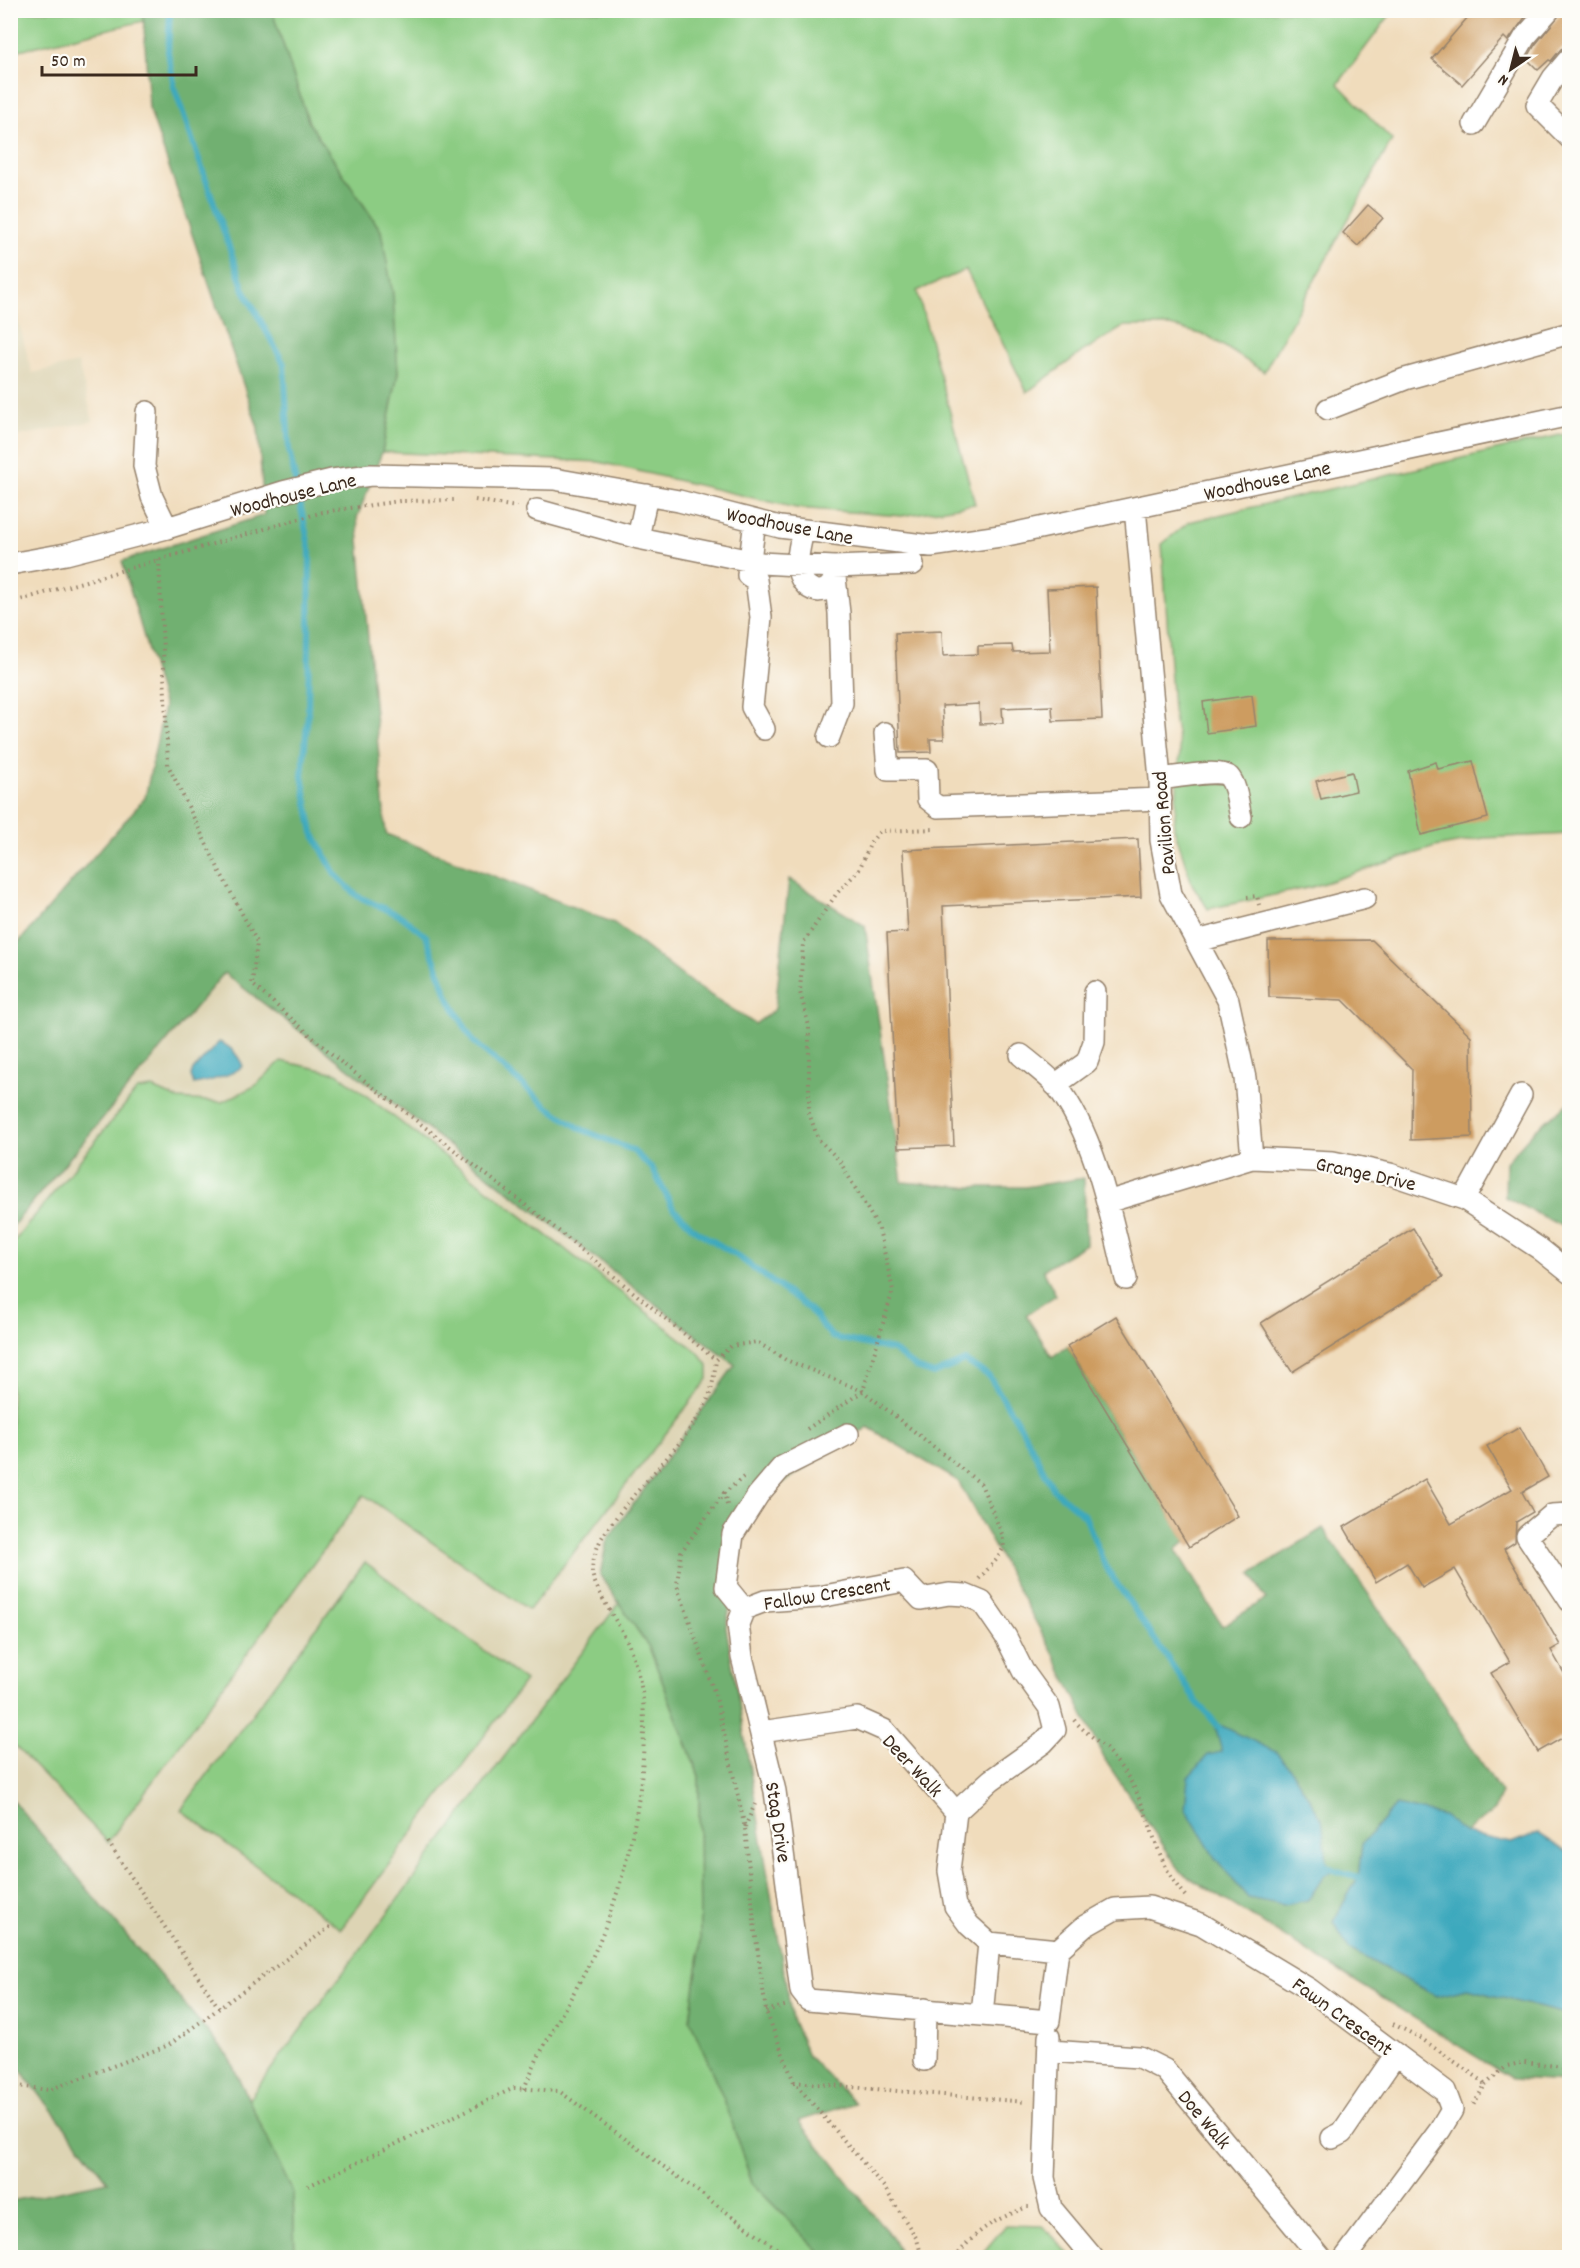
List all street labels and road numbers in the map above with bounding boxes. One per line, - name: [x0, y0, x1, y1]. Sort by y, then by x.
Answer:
- street label: Woodhouse Lane: [1201, 455, 1334, 511]
- street label: Woodhouse Lane: [228, 467, 360, 527]
- street label: Woodhouse Lane: [723, 501, 856, 555]
- street label: Pavilion Road: [1147, 770, 1185, 876]
- street label: Grange Drive: [1313, 1151, 1418, 1201]
- street label: Fallow Crescent: [762, 1571, 893, 1621]
- street label: Deer Walk: [873, 1728, 948, 1806]
- street label: Stag Drive: [755, 1780, 797, 1865]
- street label: Fawn Crescent: [1284, 1971, 1398, 2066]
- street label: Doe Walk: [1169, 2085, 1237, 2157]

